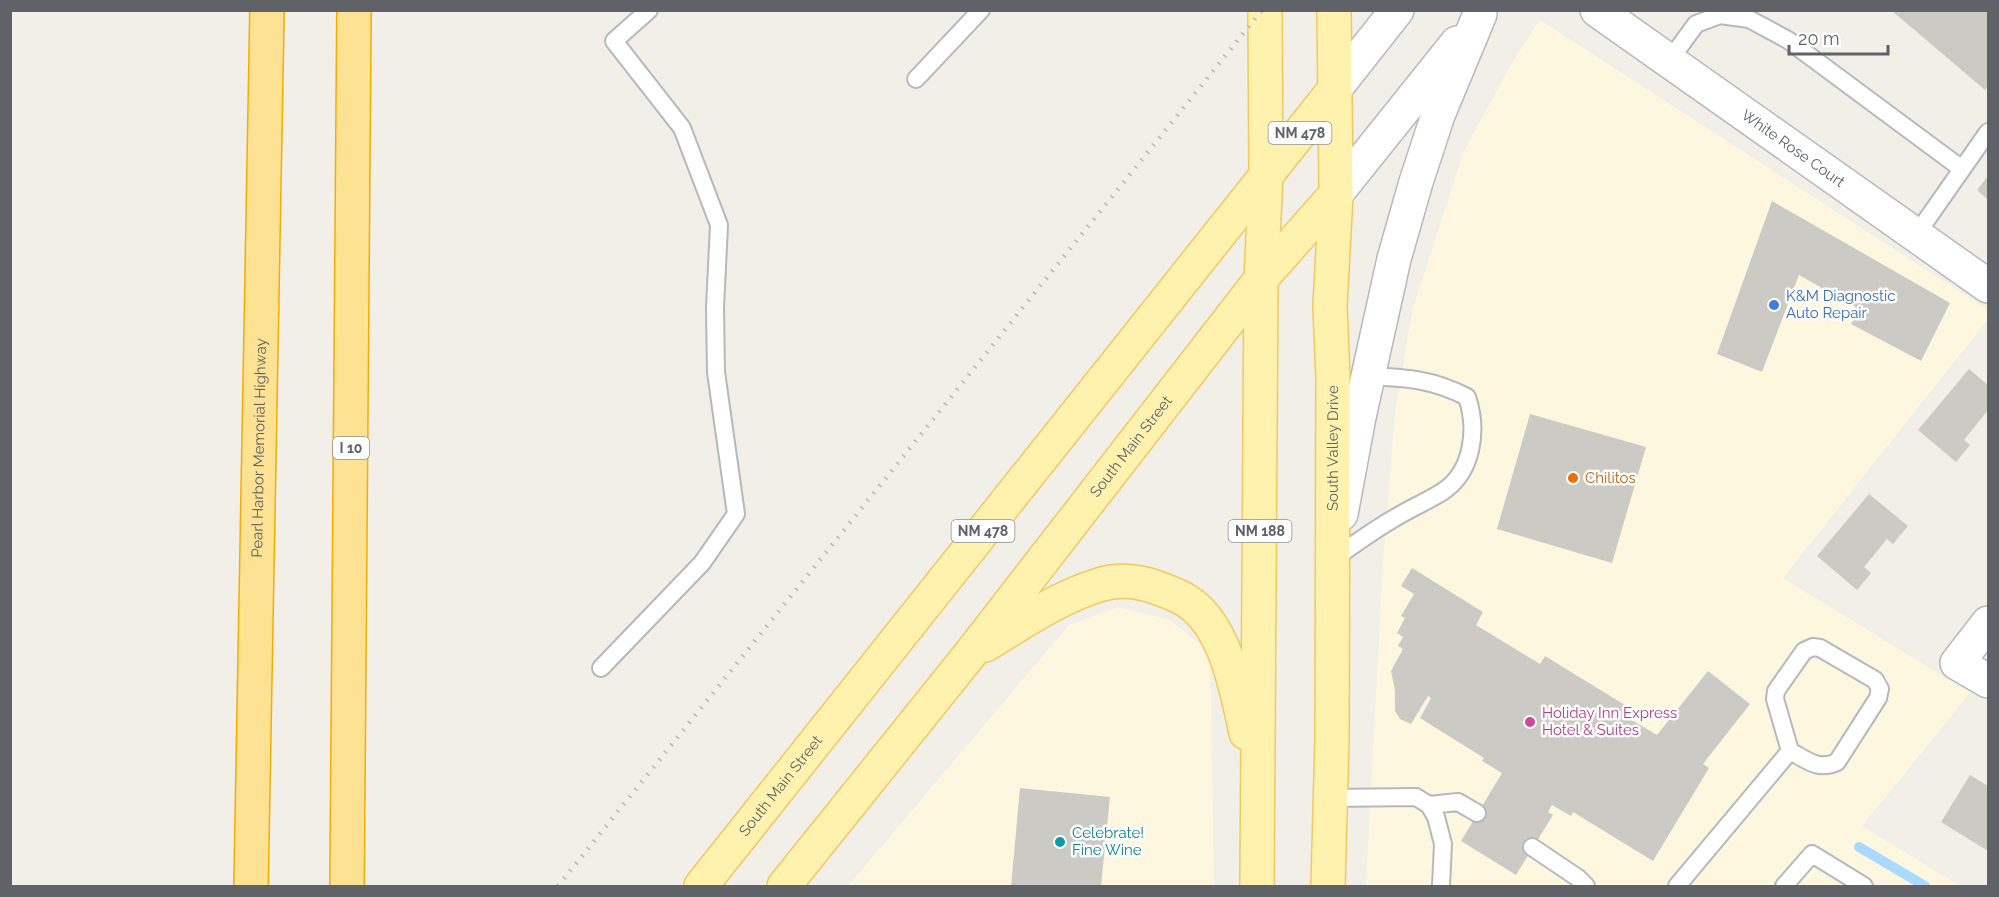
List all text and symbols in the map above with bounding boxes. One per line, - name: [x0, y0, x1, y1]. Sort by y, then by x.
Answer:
- scale bar: [1789, 18, 1888, 56]
- text: 20 m: [1798, 28, 1840, 49]
- street label: White Rose Court: [1738, 106, 1848, 191]
- road number: NM 478: [1268, 122, 1332, 144]
- place label: K&M Diagnostic Auto Repair: [1786, 287, 1896, 322]
- marker: K&M Diagnostic Auto Repair: [1767, 298, 1781, 312]
- street label: Pearl Harbor Memorial Highway: [248, 338, 270, 558]
- street label: South Valley Drive: [1324, 385, 1342, 511]
- street label: South Main Street: [1086, 392, 1176, 501]
- road number: I 10: [333, 437, 369, 459]
- place label: Chilitos: [1585, 469, 1636, 487]
- marker: Chilitos: [1566, 471, 1580, 485]
- road number: NM 478: [952, 520, 1014, 542]
- road number: NM 188: [1228, 520, 1292, 542]
- place label: Holiday Inn Express Hotel & Suites: [1542, 704, 1677, 739]
- marker: Holiday Inn Express Hotel & Suites: [1523, 715, 1537, 729]
- street label: South Main Street: [735, 732, 826, 840]
- place label: Celebrate! Fine Wine: [1072, 824, 1144, 859]
- marker: Celebrate! Fine Wine: [1053, 835, 1067, 849]

